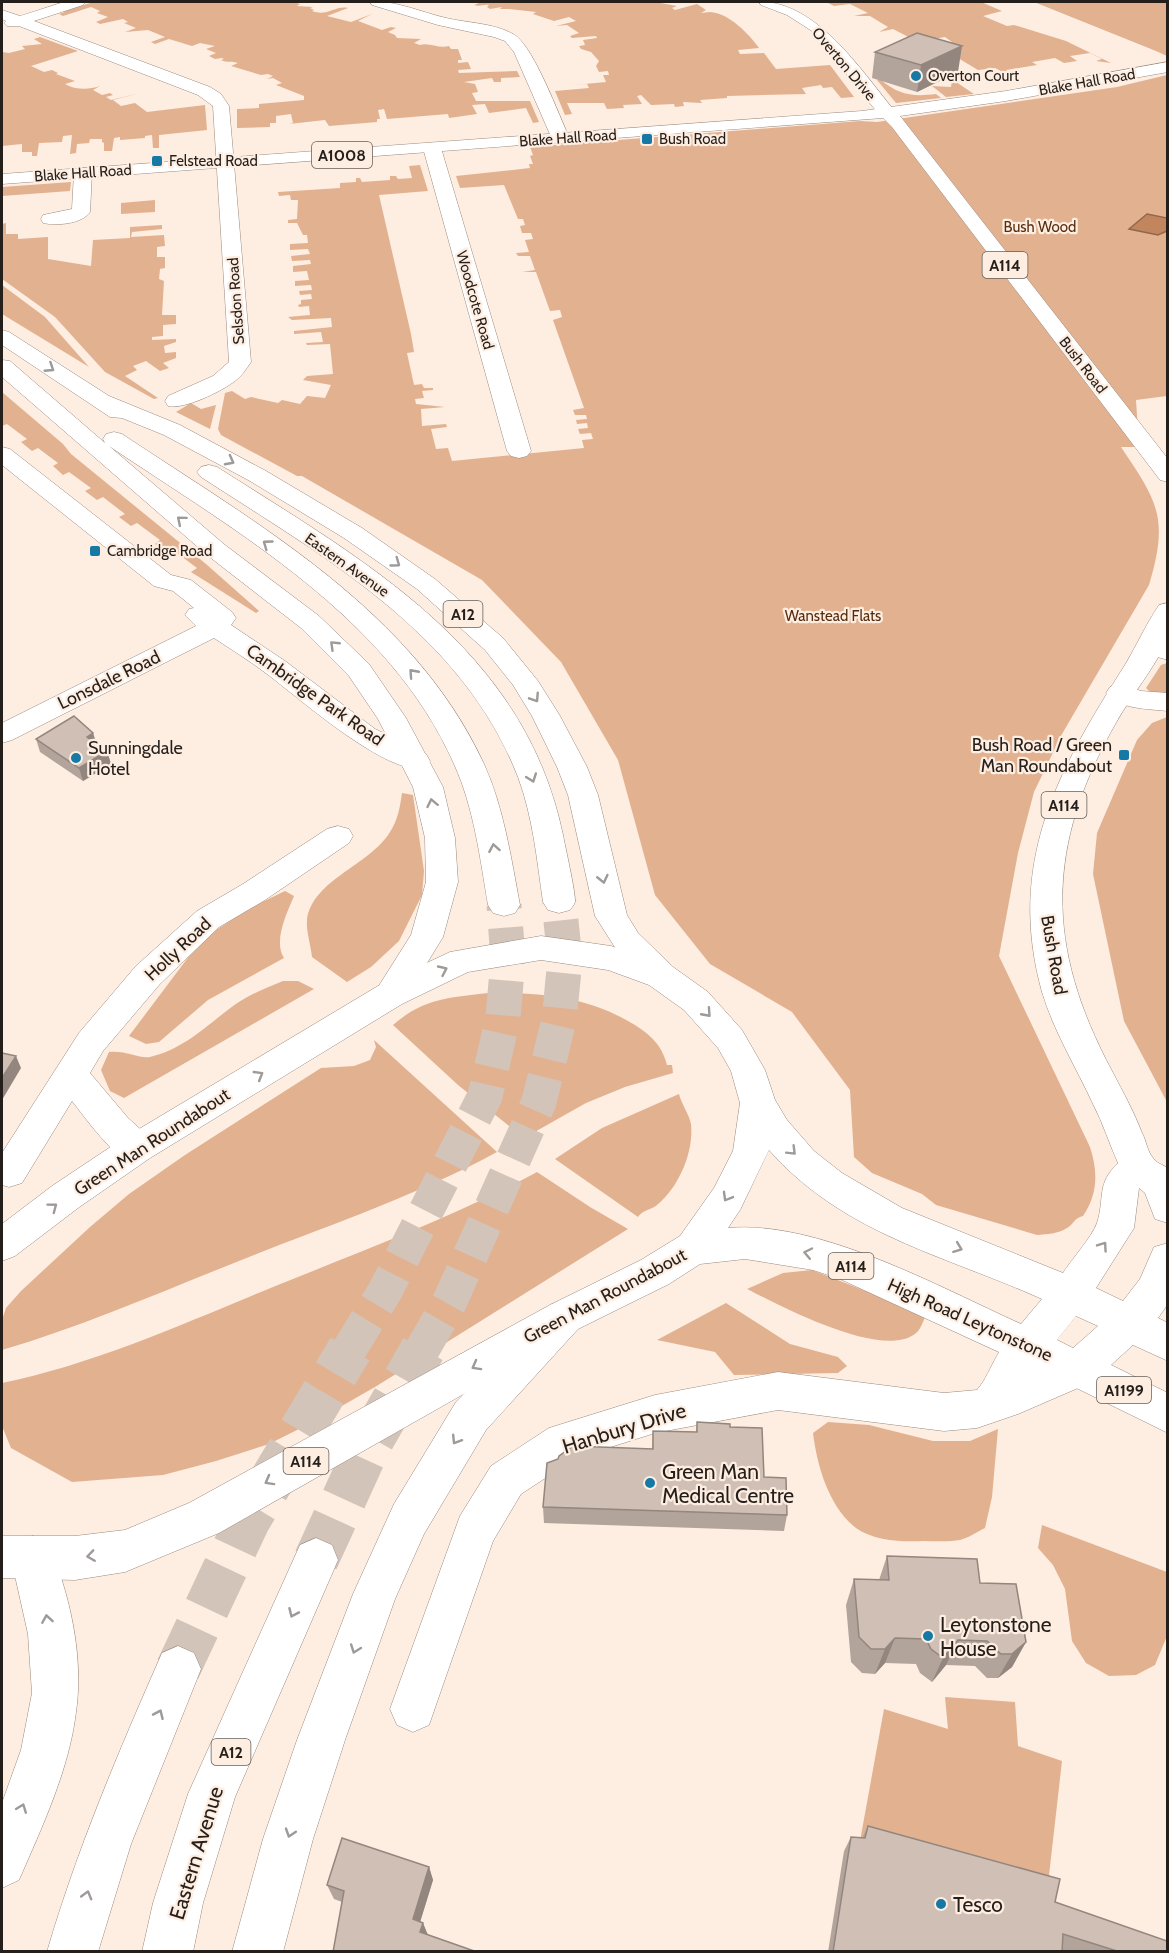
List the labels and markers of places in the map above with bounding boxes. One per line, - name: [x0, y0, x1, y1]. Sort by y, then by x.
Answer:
- place label: Overton Court: [928, 67, 1019, 85]
- marker: Overton Court: [909, 69, 923, 83]
- place label: Bush Road: [659, 130, 726, 148]
- marker: Bush Road: [640, 132, 654, 146]
- place label: Felstead Road: [169, 152, 258, 170]
- marker: Felstead Road: [150, 154, 164, 168]
- place label: Cambridge Road: [107, 542, 212, 560]
- marker: Cambridge Road: [88, 544, 102, 558]
- place label: Bush Road / Green Man Roundabout: [972, 734, 1112, 777]
- place label: Sunningdale Hotel: [88, 737, 183, 780]
- marker: Bush Road / Green Man Roundabout: [1117, 748, 1131, 762]
- marker: Sunningdale Hotel: [69, 751, 83, 765]
- place label: Green Man Medical Centre: [662, 1459, 794, 1508]
- marker: Green Man Medical Centre: [643, 1476, 657, 1490]
- place label: Leytonstone House: [940, 1612, 1052, 1661]
- marker: Leytonstone House: [921, 1629, 935, 1643]
- place label: Tesco: [953, 1892, 1003, 1917]
- marker: Tesco: [934, 1897, 948, 1911]

